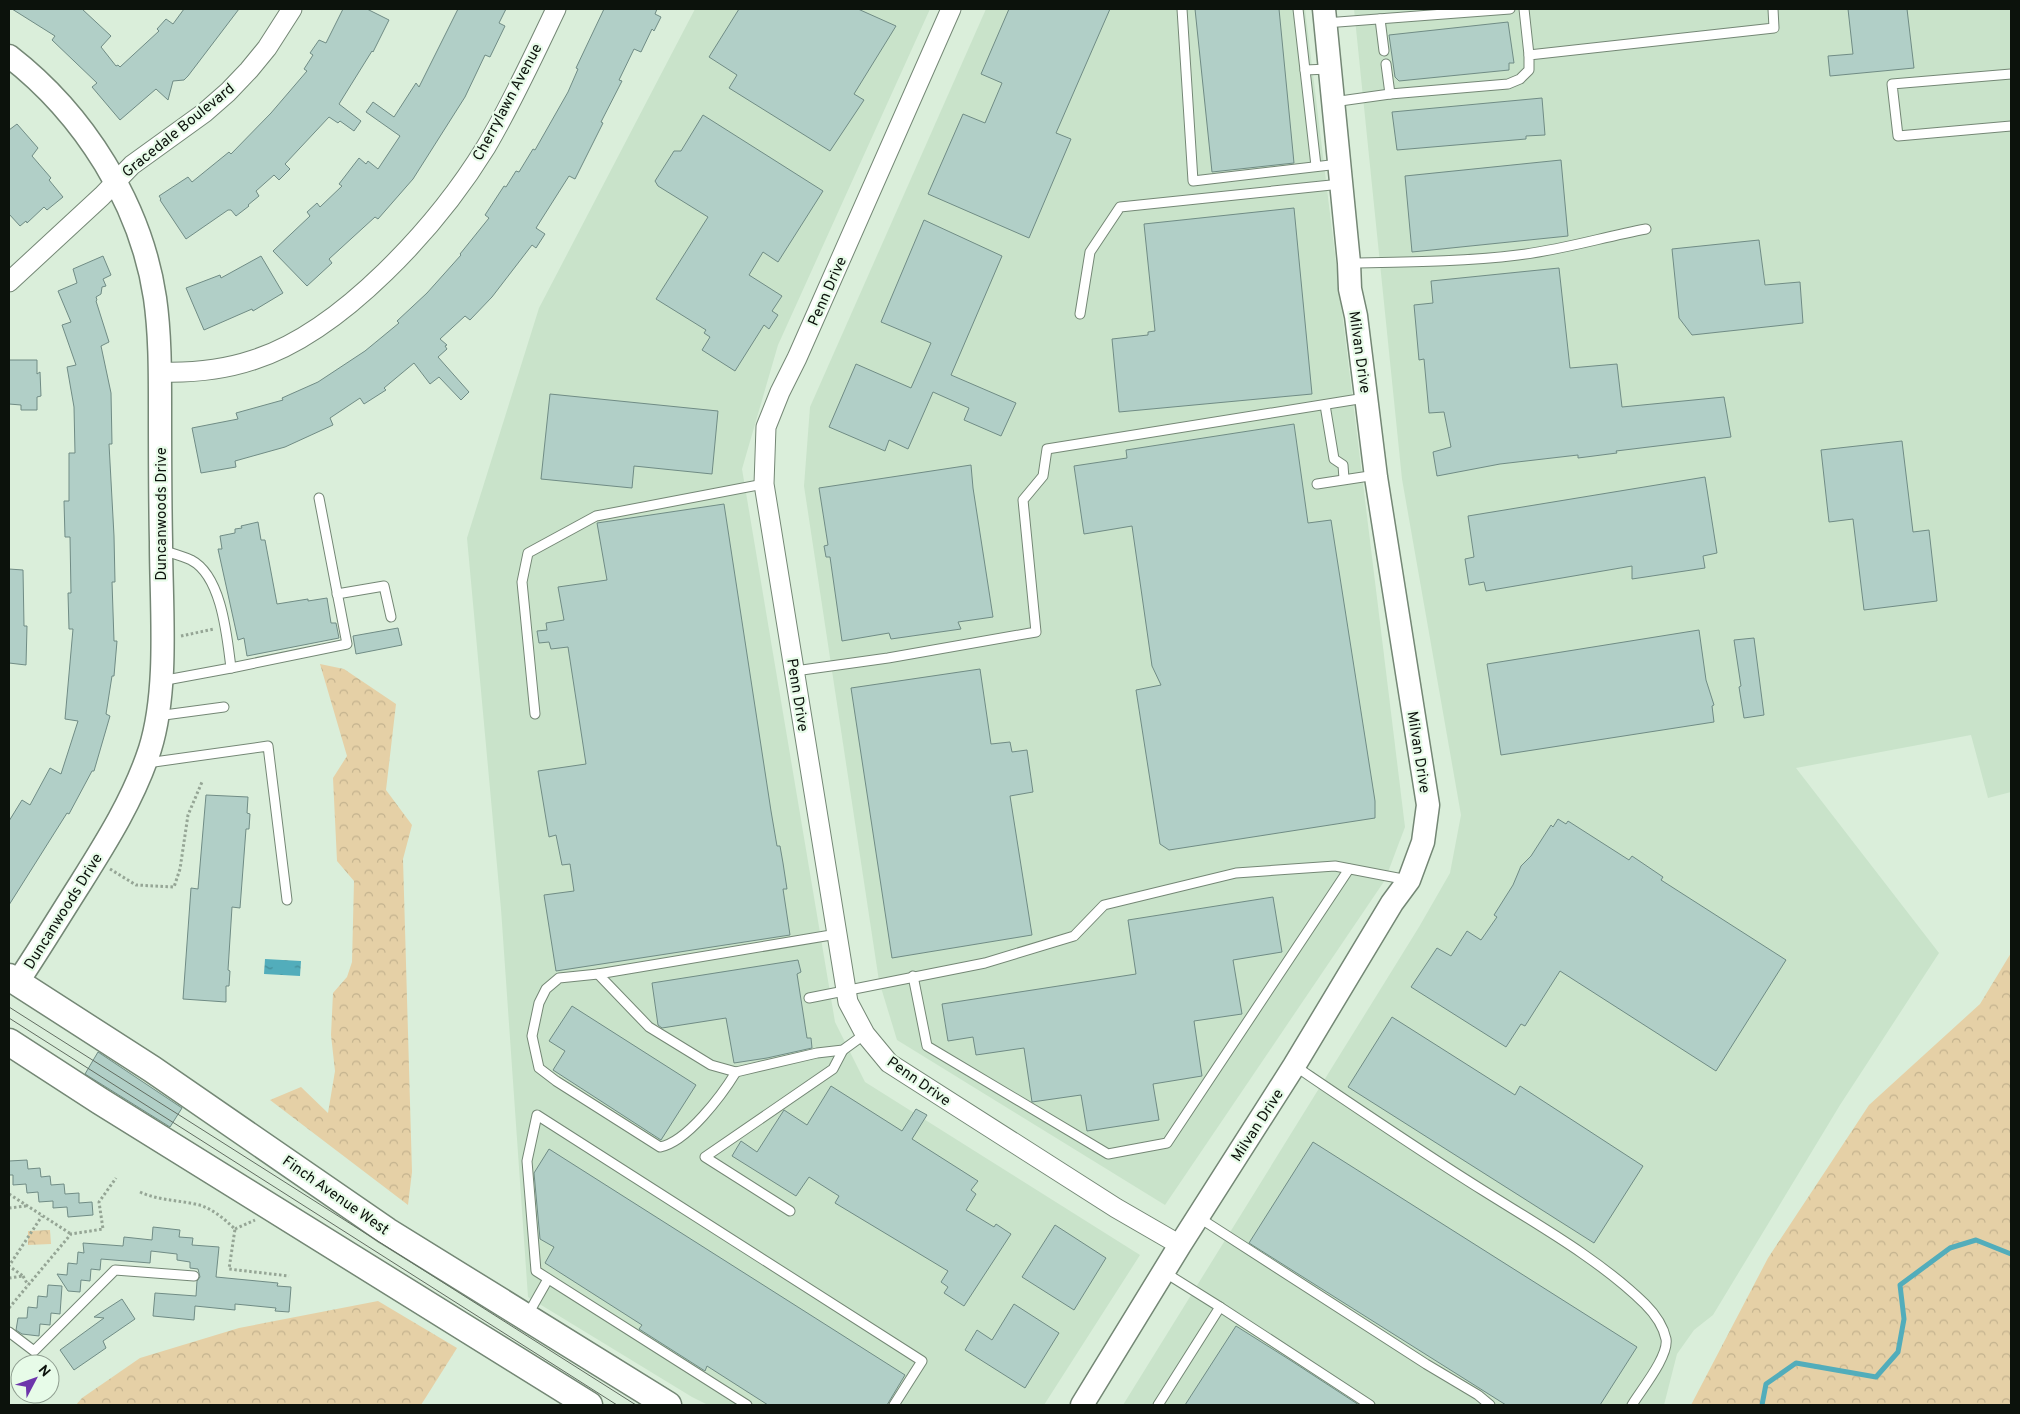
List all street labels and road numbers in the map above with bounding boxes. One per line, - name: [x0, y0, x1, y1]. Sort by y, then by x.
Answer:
- street label: Cherrylawn Avenue: [469, 41, 547, 165]
- street label: Gracedale Boulevard: [119, 80, 239, 182]
- street label: Penn Drive: [805, 254, 852, 329]
- street label: Milvan Drive: [1343, 310, 1374, 395]
- street label: Duncanwoods Drive: [153, 447, 172, 581]
- street label: Penn Drive: [781, 657, 812, 733]
- street label: Milvan Drive: [1402, 710, 1433, 795]
- street label: Duncanwoods Drive: [21, 850, 108, 973]
- street label: Penn Drive: [882, 1053, 954, 1111]
- street label: Milvan Drive: [1228, 1086, 1289, 1166]
- street label: Finch Avenue West: [278, 1152, 392, 1240]

